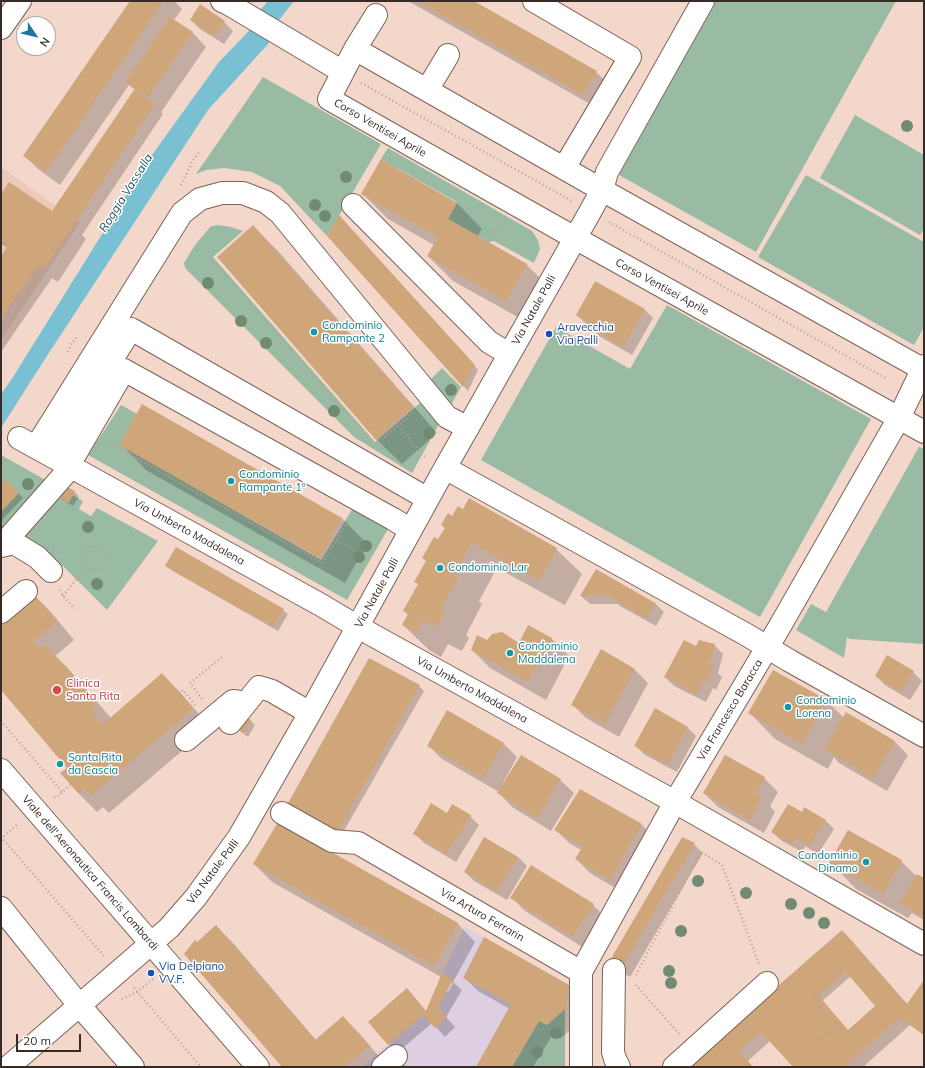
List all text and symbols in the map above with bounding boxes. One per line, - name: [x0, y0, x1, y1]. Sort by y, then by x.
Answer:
- north arrow: [16, 16, 56, 56]
- text: N: [37, 35, 53, 50]
- street label: Corso Ventisei Aprile: [331, 96, 429, 160]
- water label: Roggia Vassalla: [96, 151, 156, 235]
- street label: Corso Ventisei Aprile: [613, 256, 711, 318]
- street label: Via Natale Palli: [509, 273, 559, 347]
- place label: Condominio Rampante 2: [322, 319, 385, 345]
- place label: Aravecchia Via Palli: [557, 321, 614, 347]
- marker: Condominio Rampante 2: [309, 327, 319, 337]
- marker: Aravecchia Via Palli: [544, 329, 554, 339]
- place label: Condominio Rampante 1º: [239, 468, 305, 494]
- marker: Condominio Rampante 1º: [226, 476, 236, 486]
- street label: Via Umberto Maddalena: [131, 496, 247, 568]
- street label: Via Natale Palli: [352, 556, 402, 630]
- place label: Condominio Lar: [448, 561, 528, 575]
- marker: Condominio Lar: [435, 563, 445, 573]
- place label: Condominio Maddalena: [518, 640, 578, 666]
- marker: Condominio Maddalena: [505, 648, 515, 658]
- street label: Via Umberto Maddalena: [414, 654, 530, 726]
- street label: Via Francesco Baracca: [694, 657, 766, 763]
- place label: Clinica Santa Rita: [66, 677, 120, 703]
- marker: Clinica Santa Rita: [51, 684, 63, 696]
- place label: Condominio Lorena: [796, 694, 856, 720]
- marker: Condominio Lorena: [783, 702, 793, 712]
- place label: Santa Rita da Cascia: [68, 751, 122, 777]
- marker: Santa Rita da Cascia: [55, 759, 65, 769]
- street label: Viale dell'Aeronautica Francis Lombardi: [19, 793, 161, 953]
- street label: Via Natale Palli: [184, 837, 242, 907]
- place label: Condominio Dinamo: [798, 849, 858, 875]
- marker: Condominio Dinamo: [861, 857, 871, 867]
- street label: Via Arturo Ferrarin: [438, 886, 526, 944]
- place label: Via Delpiano VV.F.: [159, 960, 224, 986]
- marker: Via Delpiano VV.F.: [146, 968, 156, 978]
- scale bar: [18, 1026, 83, 1052]
- text: 20 m: [23, 1033, 51, 1048]

